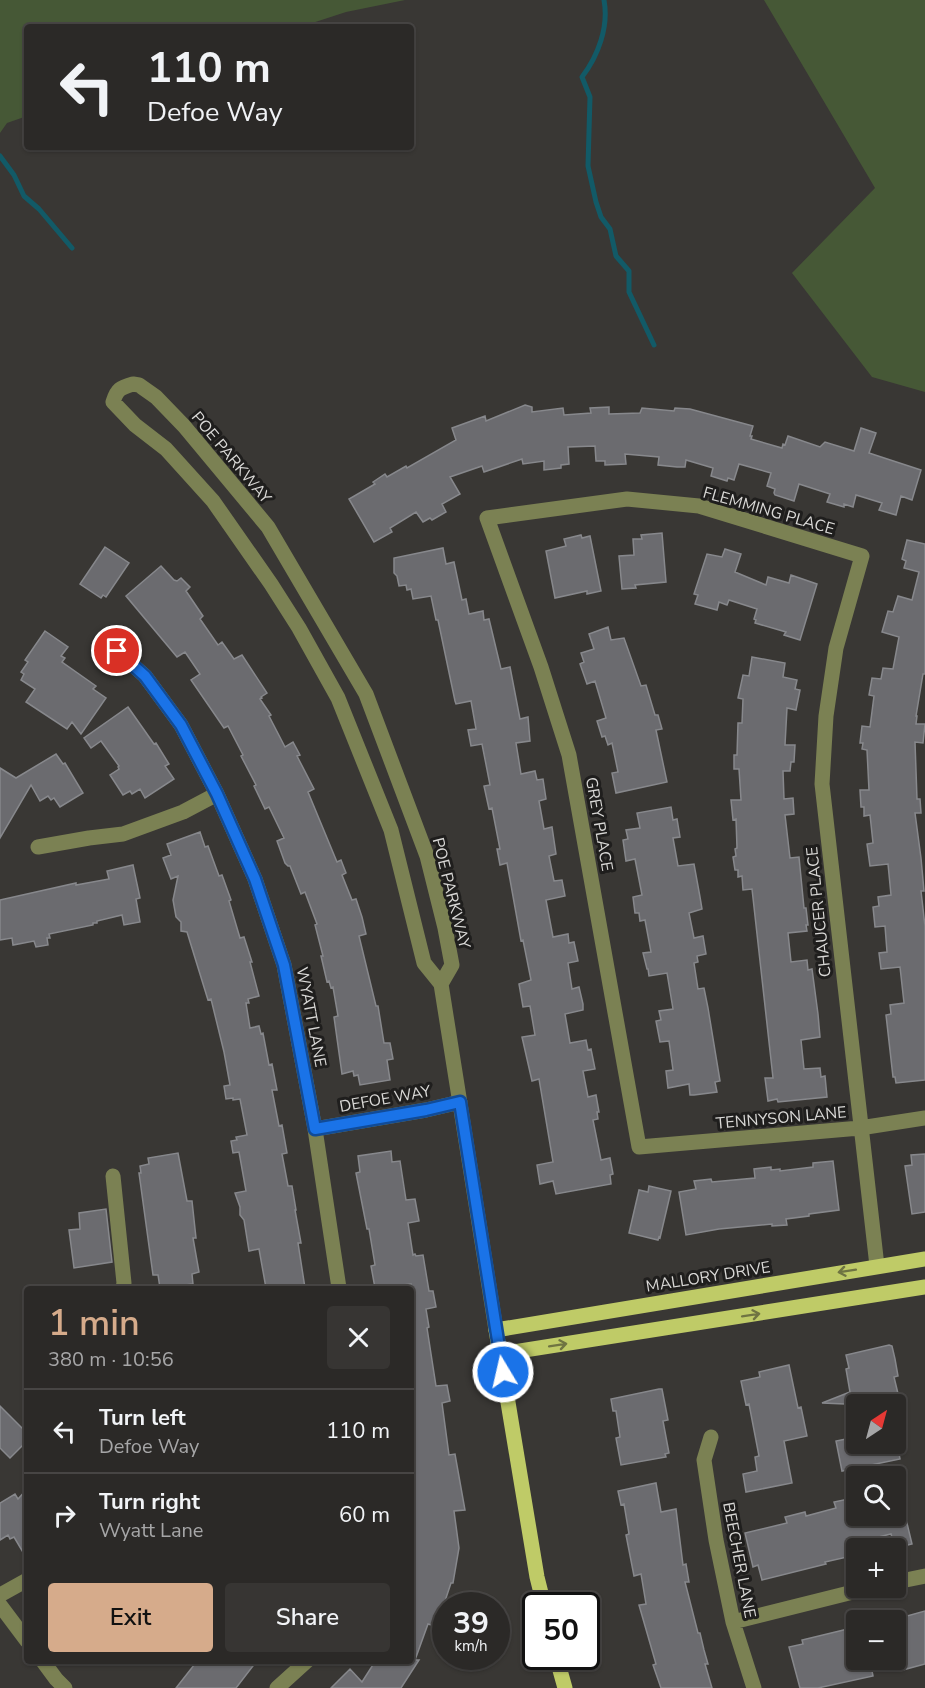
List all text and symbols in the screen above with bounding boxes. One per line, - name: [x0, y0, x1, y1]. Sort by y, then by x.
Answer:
- text: 110 m: [147, 40, 271, 97]
- icon: left: [48, 48, 126, 126]
- text: Defoe Way: [147, 94, 283, 131]
- street label: POE PARKWAY: [186, 407, 277, 509]
- street label: FLEMMING PLACE: [700, 482, 837, 540]
- pin: [91, 625, 142, 676]
- icon: arrive: [100, 634, 133, 667]
- street label: GREY PLACE: [580, 775, 618, 873]
- street label: POE PARKWAY: [427, 835, 476, 952]
- street label: CHAUCER PLACE: [801, 846, 837, 978]
- street label: WYATT LANE: [291, 965, 331, 1069]
- street label: DEFOE WAY: [338, 1080, 433, 1118]
- street label: TENNYSON LANE: [715, 1101, 847, 1135]
- street label: MALLORY DRIVE: [644, 1256, 772, 1298]
- one-way arrow: [837, 1266, 857, 1277]
- text: 1 min: [48, 1299, 140, 1348]
- button: close: [327, 1306, 390, 1369]
- one-way arrow: [740, 1309, 760, 1320]
- position arrow: [471, 1340, 535, 1404]
- one-way arrow: [548, 1340, 568, 1351]
- text: 380 m · 10:56: [48, 1346, 174, 1373]
- north arrow: [846, 1394, 906, 1454]
- map controls: [846, 1394, 906, 1670]
- text: Turn left: [99, 1403, 186, 1433]
- icon: left: [48, 1415, 81, 1448]
- text: 110 m: [326, 1416, 390, 1446]
- text: Defoe Way: [99, 1433, 199, 1460]
- button: search: [846, 1466, 906, 1526]
- text: Turn right: [99, 1487, 200, 1517]
- icon: right: [48, 1499, 81, 1532]
- text: 60 m: [339, 1500, 390, 1530]
- street label: BEECHER LANE: [717, 1500, 761, 1620]
- text: Wyatt Lane: [99, 1517, 204, 1544]
- button: +: [846, 1538, 906, 1598]
- button: Exit: [48, 1583, 213, 1652]
- button: Share: [225, 1583, 390, 1652]
- speed limit sign: 50: [522, 1592, 600, 1670]
- text: 39: [453, 1603, 489, 1644]
- button: −: [846, 1610, 906, 1670]
- text: km/h: [454, 1636, 488, 1656]

